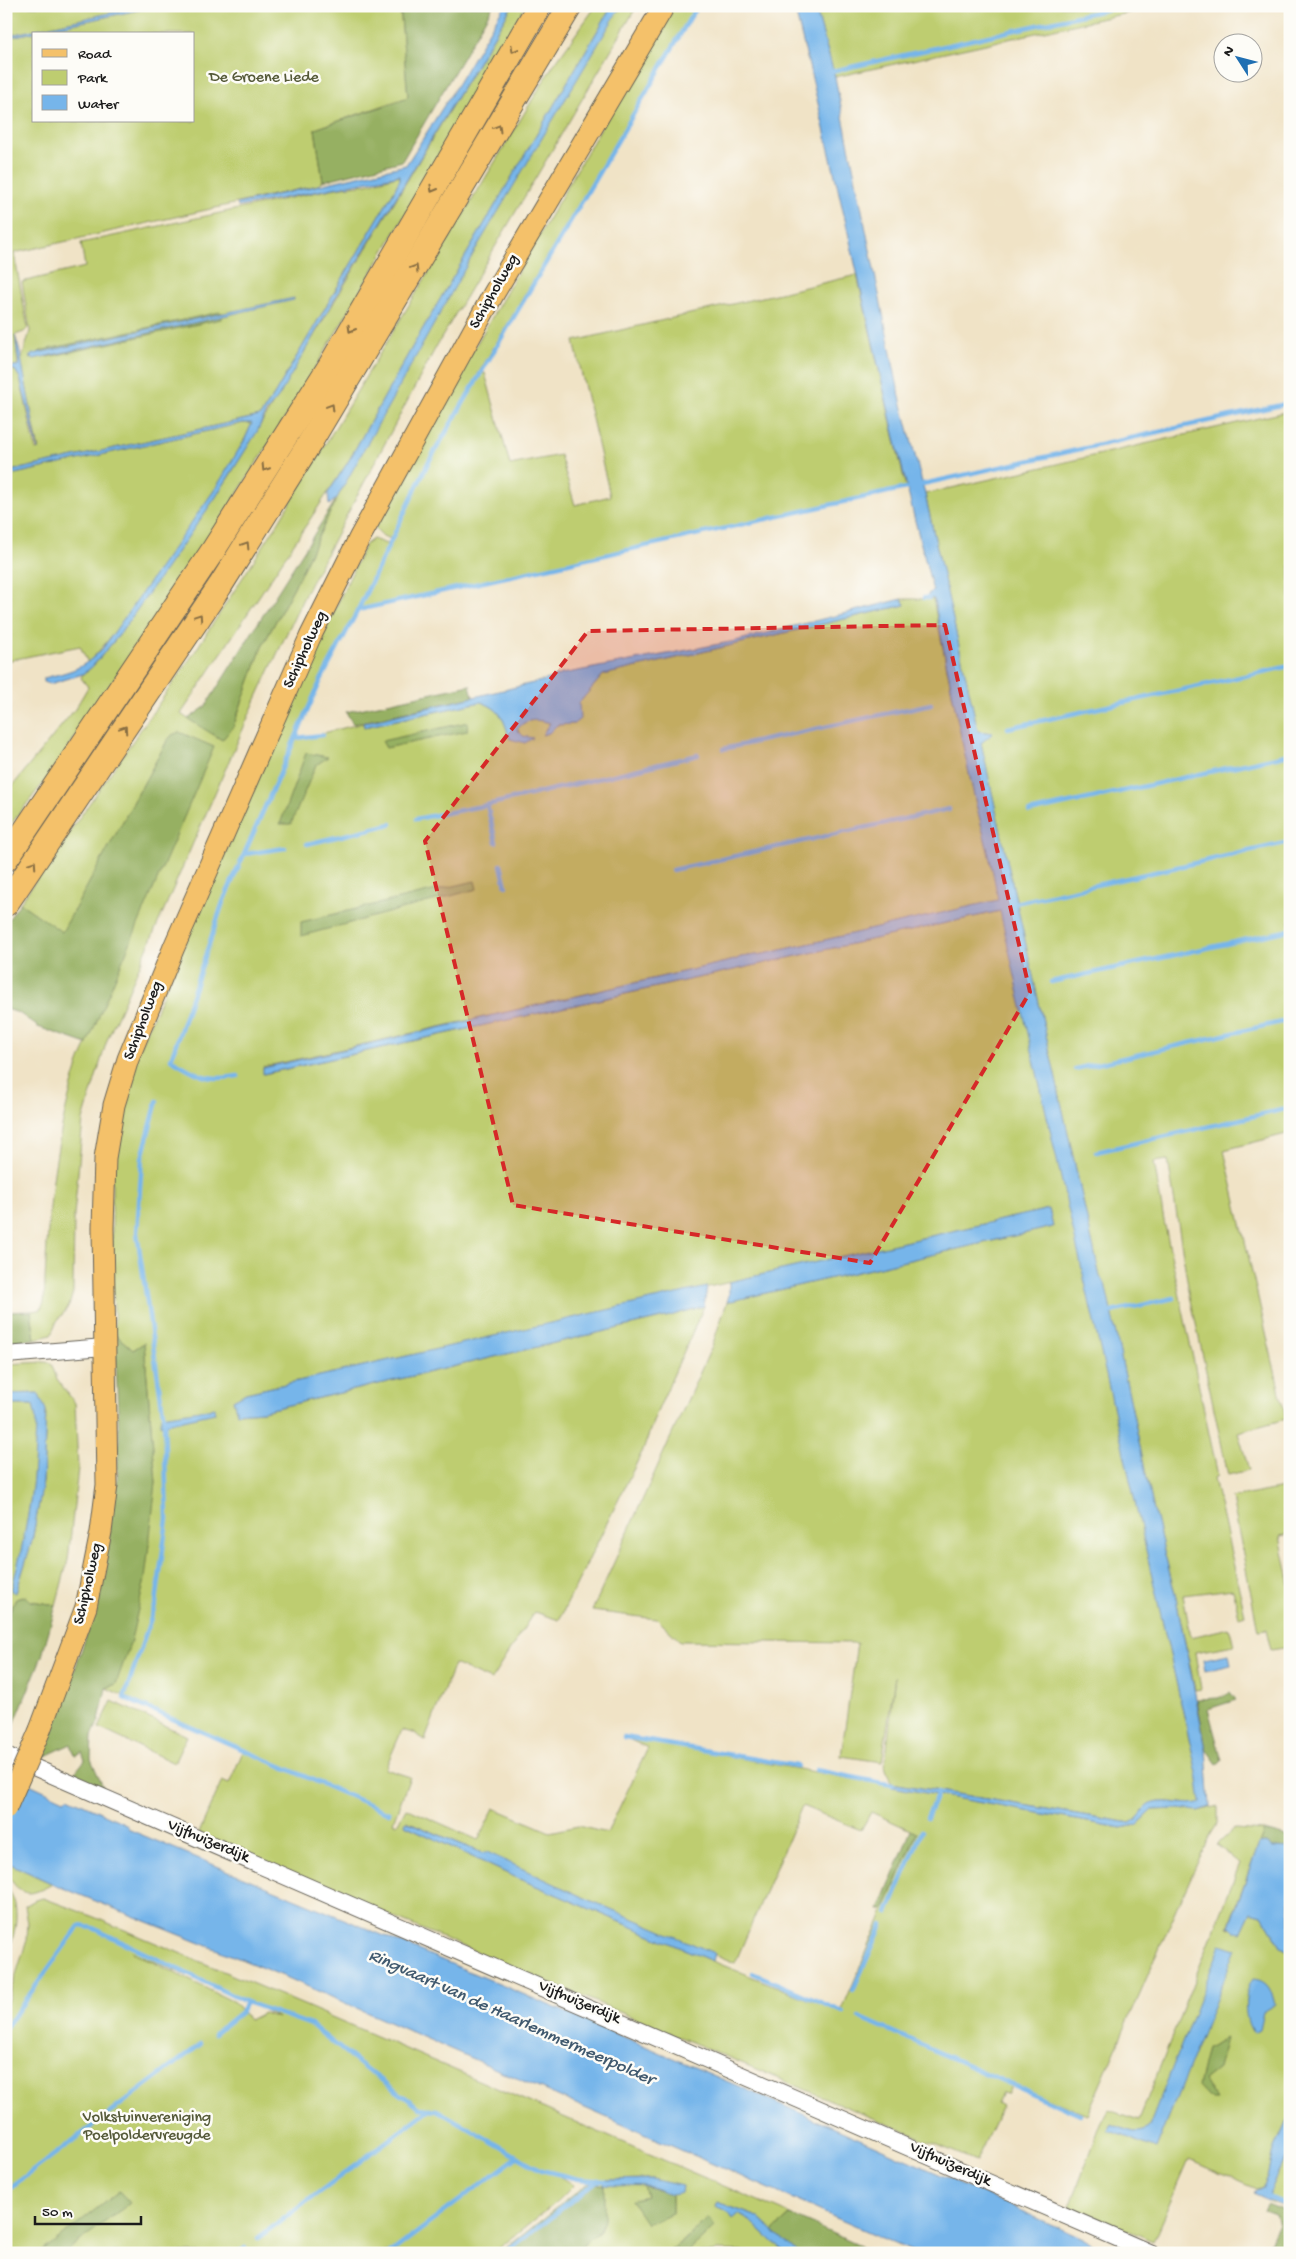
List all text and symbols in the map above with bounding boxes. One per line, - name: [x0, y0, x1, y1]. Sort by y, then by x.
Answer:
- legend: [32, 32, 195, 122]
- north arrow: [1214, 32, 1264, 82]
- one-way arrow: [511, 43, 521, 52]
- text: N: [1220, 43, 1239, 61]
- text: Road: [78, 46, 112, 64]
- park label: De Groene Liede: [208, 69, 320, 88]
- text: Park: [77, 70, 108, 88]
- text: Water: [78, 96, 120, 114]
- one-way arrow: [491, 125, 501, 134]
- one-way arrow: [430, 184, 440, 193]
- street label: Schipholweg: [466, 251, 524, 333]
- one-way arrow: [408, 264, 418, 273]
- one-way arrow: [347, 324, 357, 333]
- one-way arrow: [325, 404, 335, 413]
- one-way arrow: [262, 462, 272, 471]
- one-way arrow: [239, 542, 249, 551]
- street label: Schipholweg: [280, 608, 332, 692]
- one-way arrow: [193, 614, 202, 623]
- one-way arrow: [118, 725, 127, 735]
- one-way arrow: [27, 860, 37, 869]
- street label: Schipholweg: [120, 979, 168, 1063]
- street label: Schipholweg: [70, 1541, 108, 1627]
- street label: Vijfhuizerdijk: [163, 1816, 254, 1868]
- water label: Ringvaart van de Haarlemmermeerpolder: [365, 1945, 660, 2092]
- street label: Vijfhuizerdijk: [534, 1977, 625, 2029]
- park label: Volkstuinvereniging Poelpoldervreugde: [82, 2109, 211, 2146]
- street label: Vijfhuizerdijk: [905, 2138, 995, 2192]
- scale bar: [35, 2194, 141, 2226]
- text: 50 m: [42, 2204, 73, 2222]

